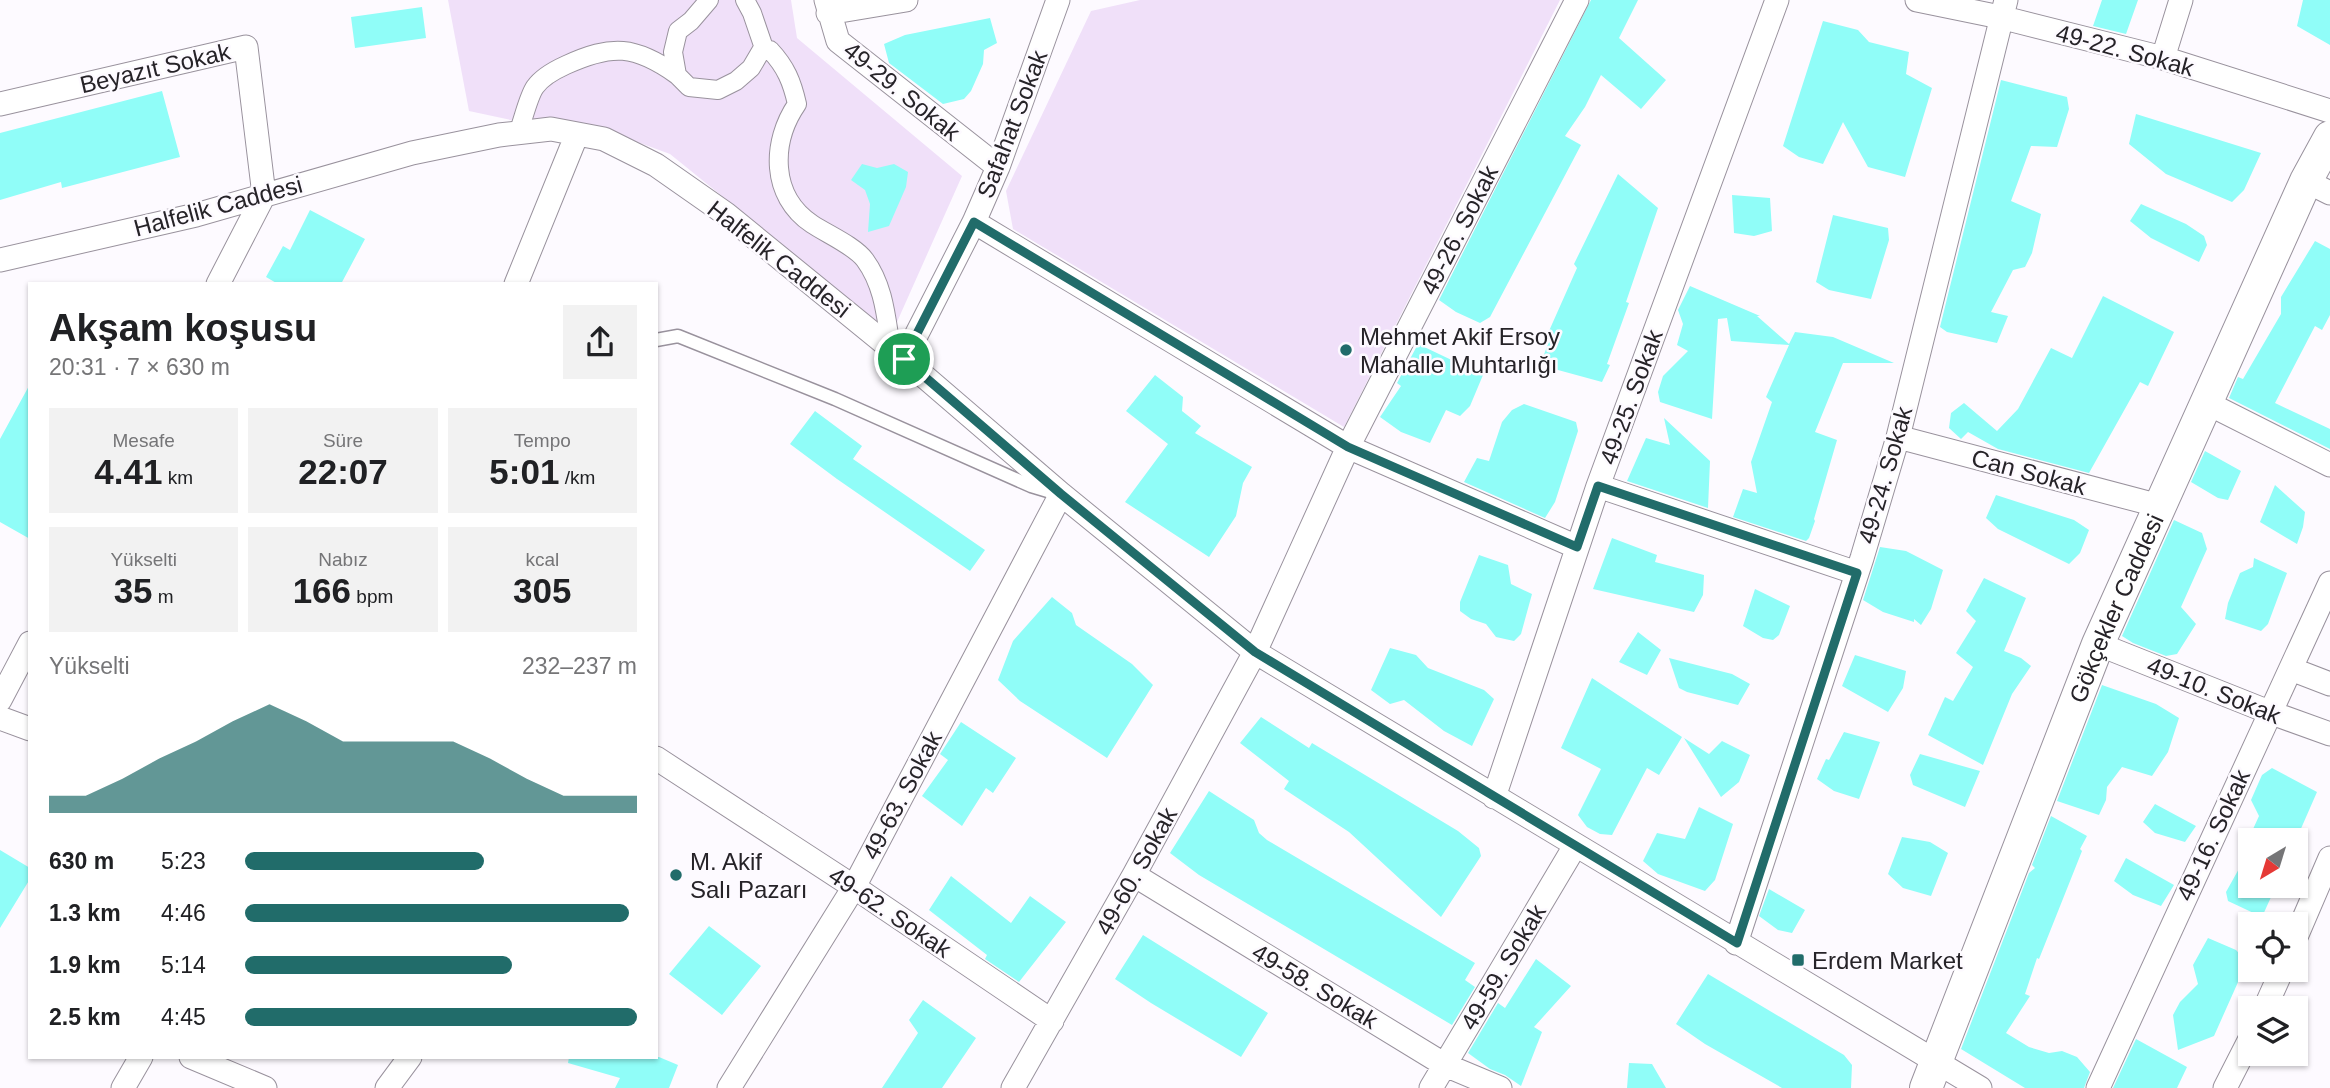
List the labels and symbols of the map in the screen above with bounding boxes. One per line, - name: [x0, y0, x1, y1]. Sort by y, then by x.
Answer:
- street label: 49-22. Sokak: [2053, 19, 2198, 82]
- street label: 49-29. Sokak: [839, 36, 966, 147]
- street label: Beyazıt Sokak: [77, 37, 234, 98]
- street label: Safahat Sokak: [971, 45, 1053, 202]
- street label: 49-26. Sokak: [1415, 160, 1504, 299]
- street label: Halfelik Caddesi: [131, 171, 305, 241]
- street label: Halfelik Caddesi: [702, 195, 856, 323]
- place label: Mehmet Akif Ersoy Mahalle Muhtarlığı: [1360, 323, 1560, 378]
- street label: 49-25. Sokak: [1594, 325, 1668, 468]
- pin: [874, 329, 934, 389]
- marker: Mehmet Akif Ersoy Mahalle Muhtarlığı: [1338, 342, 1354, 358]
- street label: 49-24. Sokak: [1853, 402, 1918, 547]
- street label: Can Sokak: [1969, 444, 2090, 500]
- street label: Gökçekler Caddesi: [2063, 510, 2168, 706]
- street label: 49-10. Sokak: [2143, 651, 2286, 729]
- street label: 49-63. Sokak: [857, 725, 948, 864]
- street label: 49-16. Sokak: [2171, 764, 2256, 905]
- street label: 49-60. Sokak: [1090, 802, 1183, 939]
- north arrow: [2238, 828, 2308, 898]
- place label: M. Akif Salı Pazarı: [690, 848, 807, 903]
- street label: 49-62. Sokak: [824, 861, 957, 963]
- marker: M. Akif Salı Pazarı: [668, 867, 684, 883]
- street label: 49-59. Sokak: [1455, 899, 1552, 1035]
- street label: 49-58. Sokak: [1247, 938, 1383, 1035]
- place label: Erdem Market: [1812, 947, 1963, 974]
- marker: Erdem Market: [1790, 952, 1806, 968]

